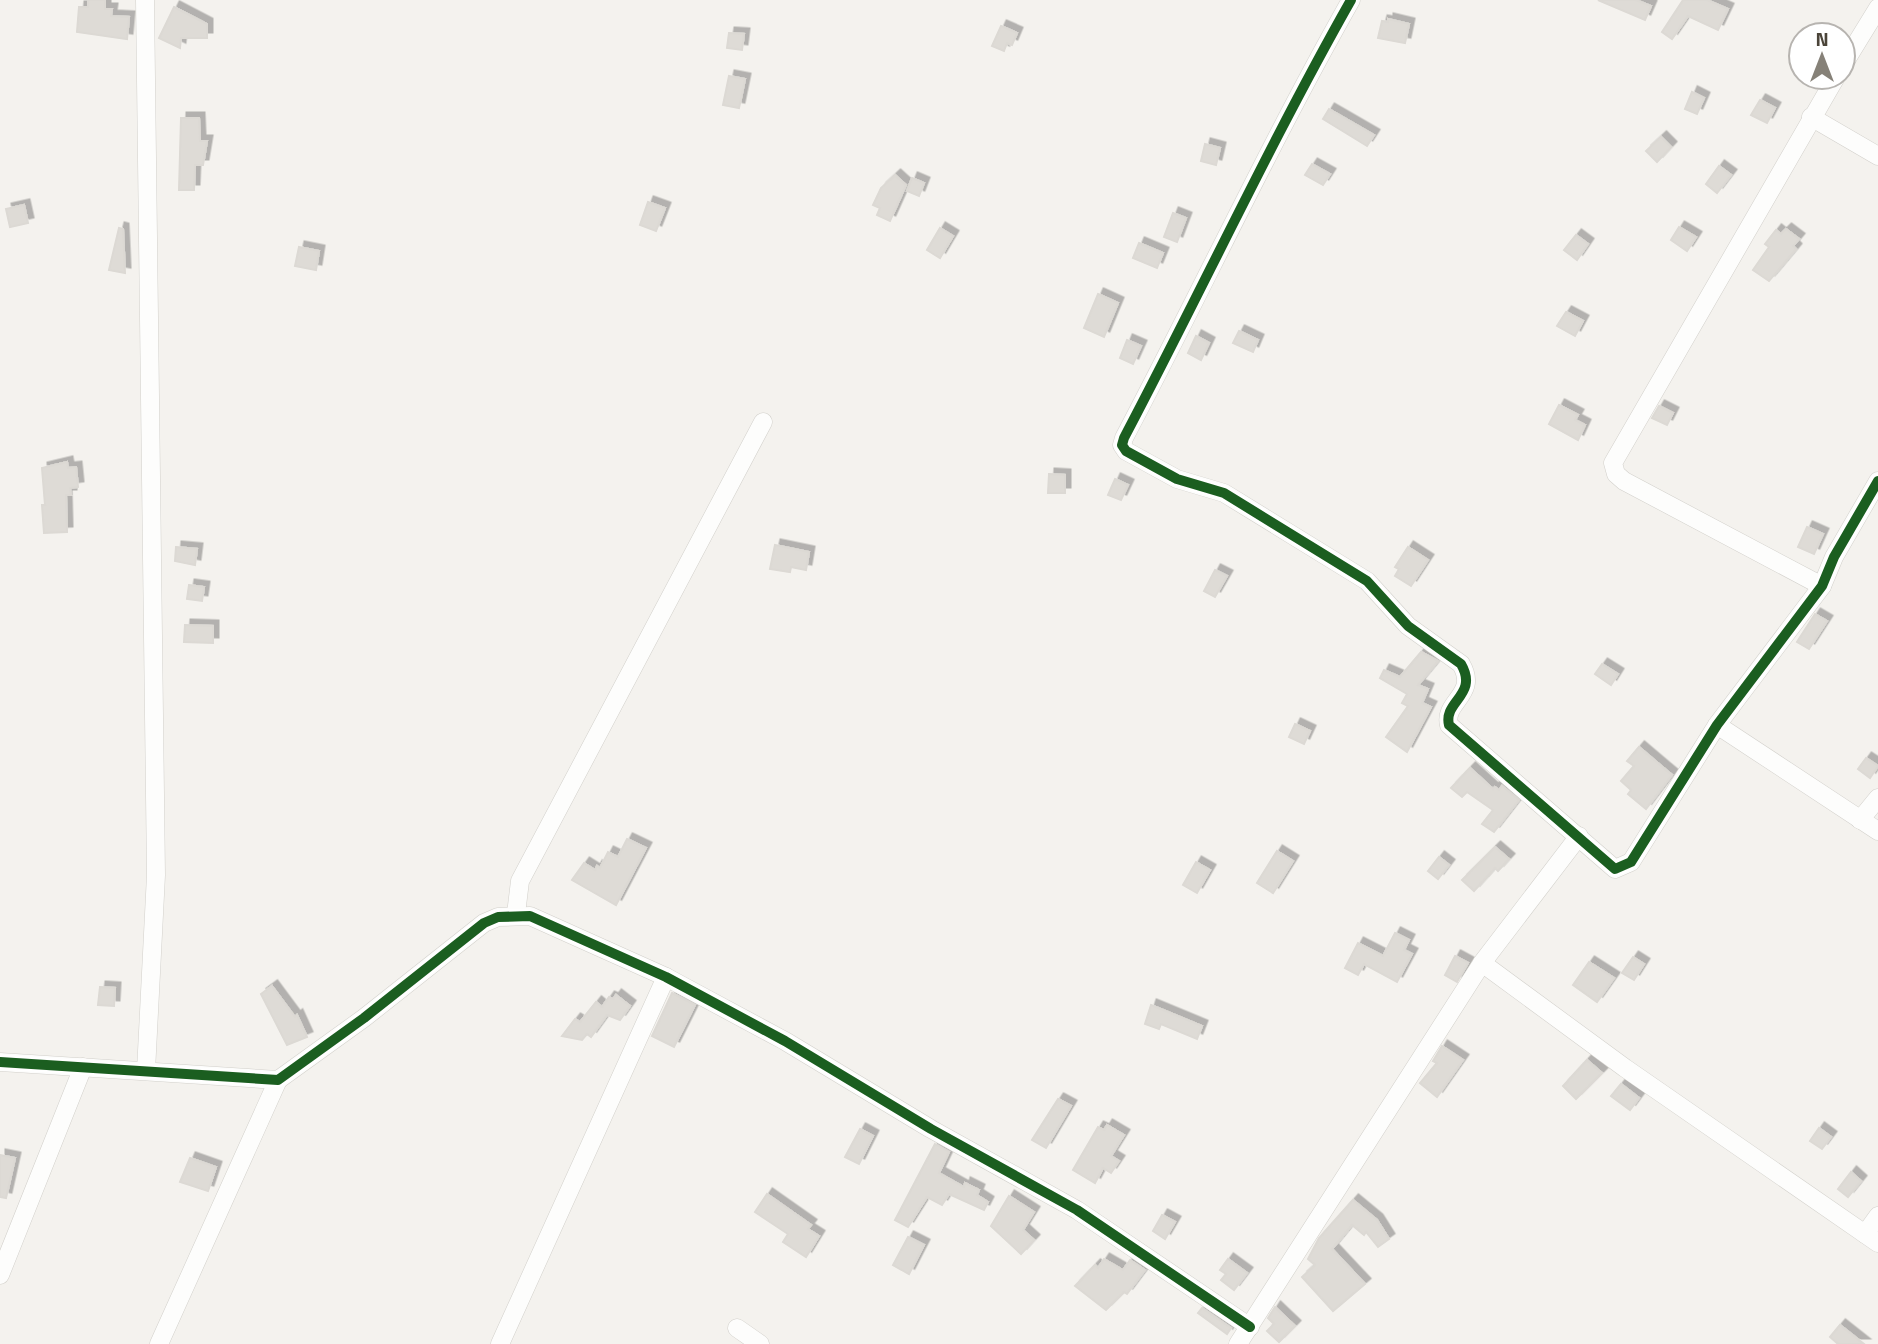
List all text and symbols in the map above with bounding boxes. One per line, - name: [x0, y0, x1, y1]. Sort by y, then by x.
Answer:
- north arrow: [1787, 21, 1857, 91]
- text: N: [1815, 24, 1829, 53]

